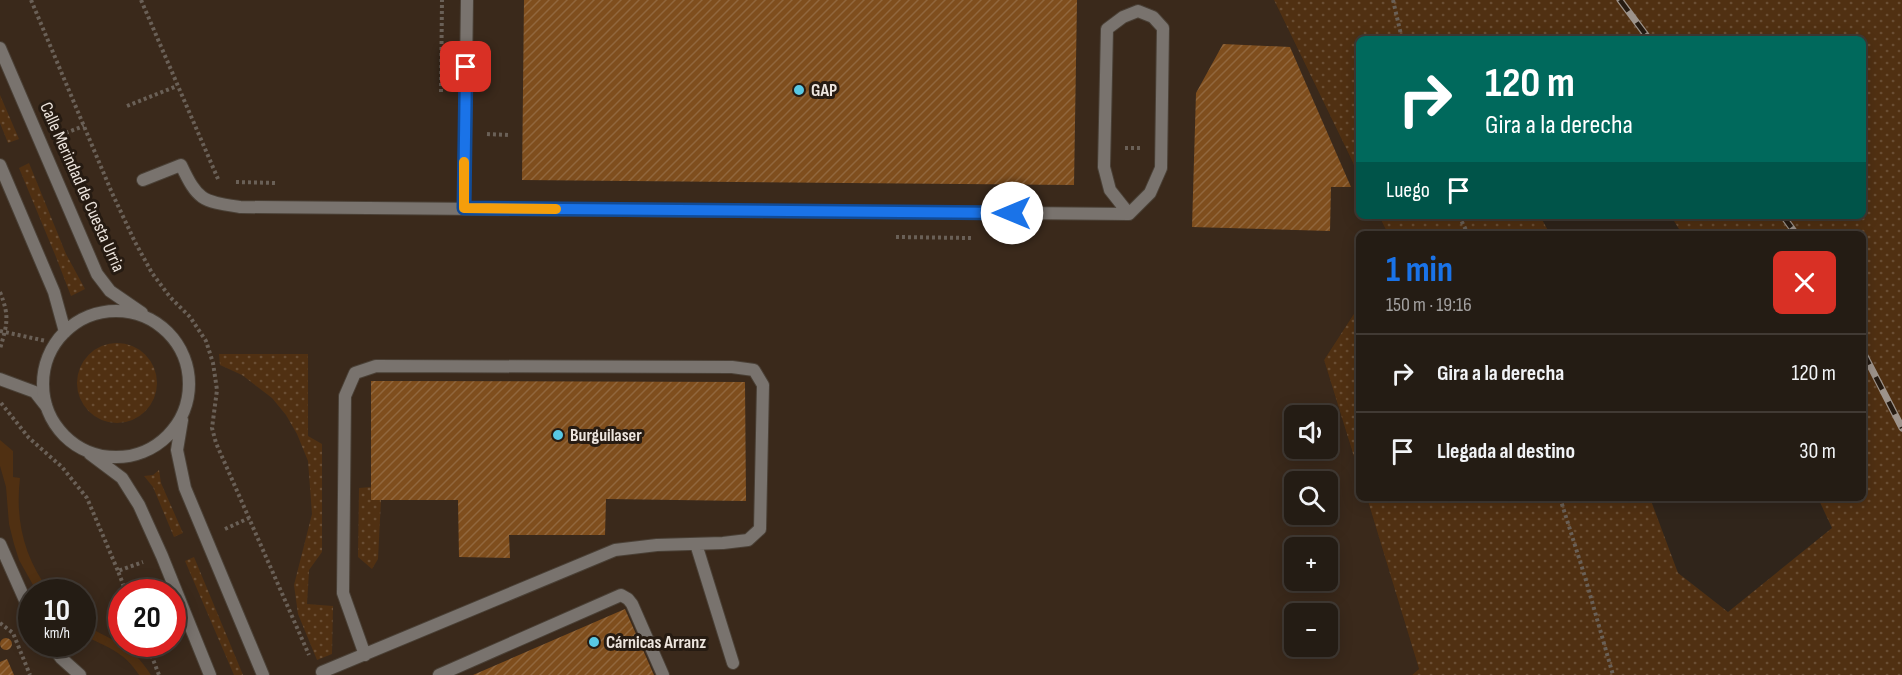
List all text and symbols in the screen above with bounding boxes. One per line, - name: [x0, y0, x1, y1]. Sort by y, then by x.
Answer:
- pin: [440, 41, 491, 92]
- icon: arrive: [449, 50, 482, 83]
- text: 120 m: [1485, 58, 1575, 109]
- icon: right: [1386, 60, 1464, 138]
- place label: GAP: [811, 80, 837, 101]
- marker: GAP: [792, 83, 806, 97]
- street label: Calle Merindad de Cuesta Urria: [35, 99, 129, 275]
- text: Gira a la derecha: [1485, 109, 1633, 141]
- icon: arrive: [1442, 174, 1475, 207]
- text: Luego: [1386, 177, 1430, 204]
- position arrow: [980, 181, 1044, 245]
- text: 1 min: [1386, 249, 1453, 292]
- button: close: [1773, 251, 1836, 314]
- text: 150 m · 19:16: [1386, 293, 1472, 317]
- icon: right: [1386, 357, 1419, 390]
- text: Gira a la derecha: [1437, 360, 1564, 387]
- text: 120 m: [1792, 360, 1836, 387]
- map controls: [1284, 405, 1338, 657]
- button: sound: [1284, 405, 1338, 459]
- place label: Burguilaser: [570, 425, 642, 446]
- marker: Burguilaser: [551, 428, 565, 442]
- icon: arrive: [1386, 435, 1419, 468]
- text: Llegada al destino: [1437, 438, 1575, 465]
- text: 30 m: [1799, 438, 1836, 465]
- button: search: [1284, 471, 1338, 525]
- button: +: [1284, 537, 1338, 591]
- speed limit sign: 20: [108, 579, 186, 657]
- text: 10: [44, 593, 70, 629]
- button: −: [1284, 603, 1338, 657]
- text: km/h: [44, 624, 70, 643]
- place label: Cárnicas Arranz: [606, 632, 706, 653]
- marker: Cárnicas Arranz: [587, 635, 601, 649]

